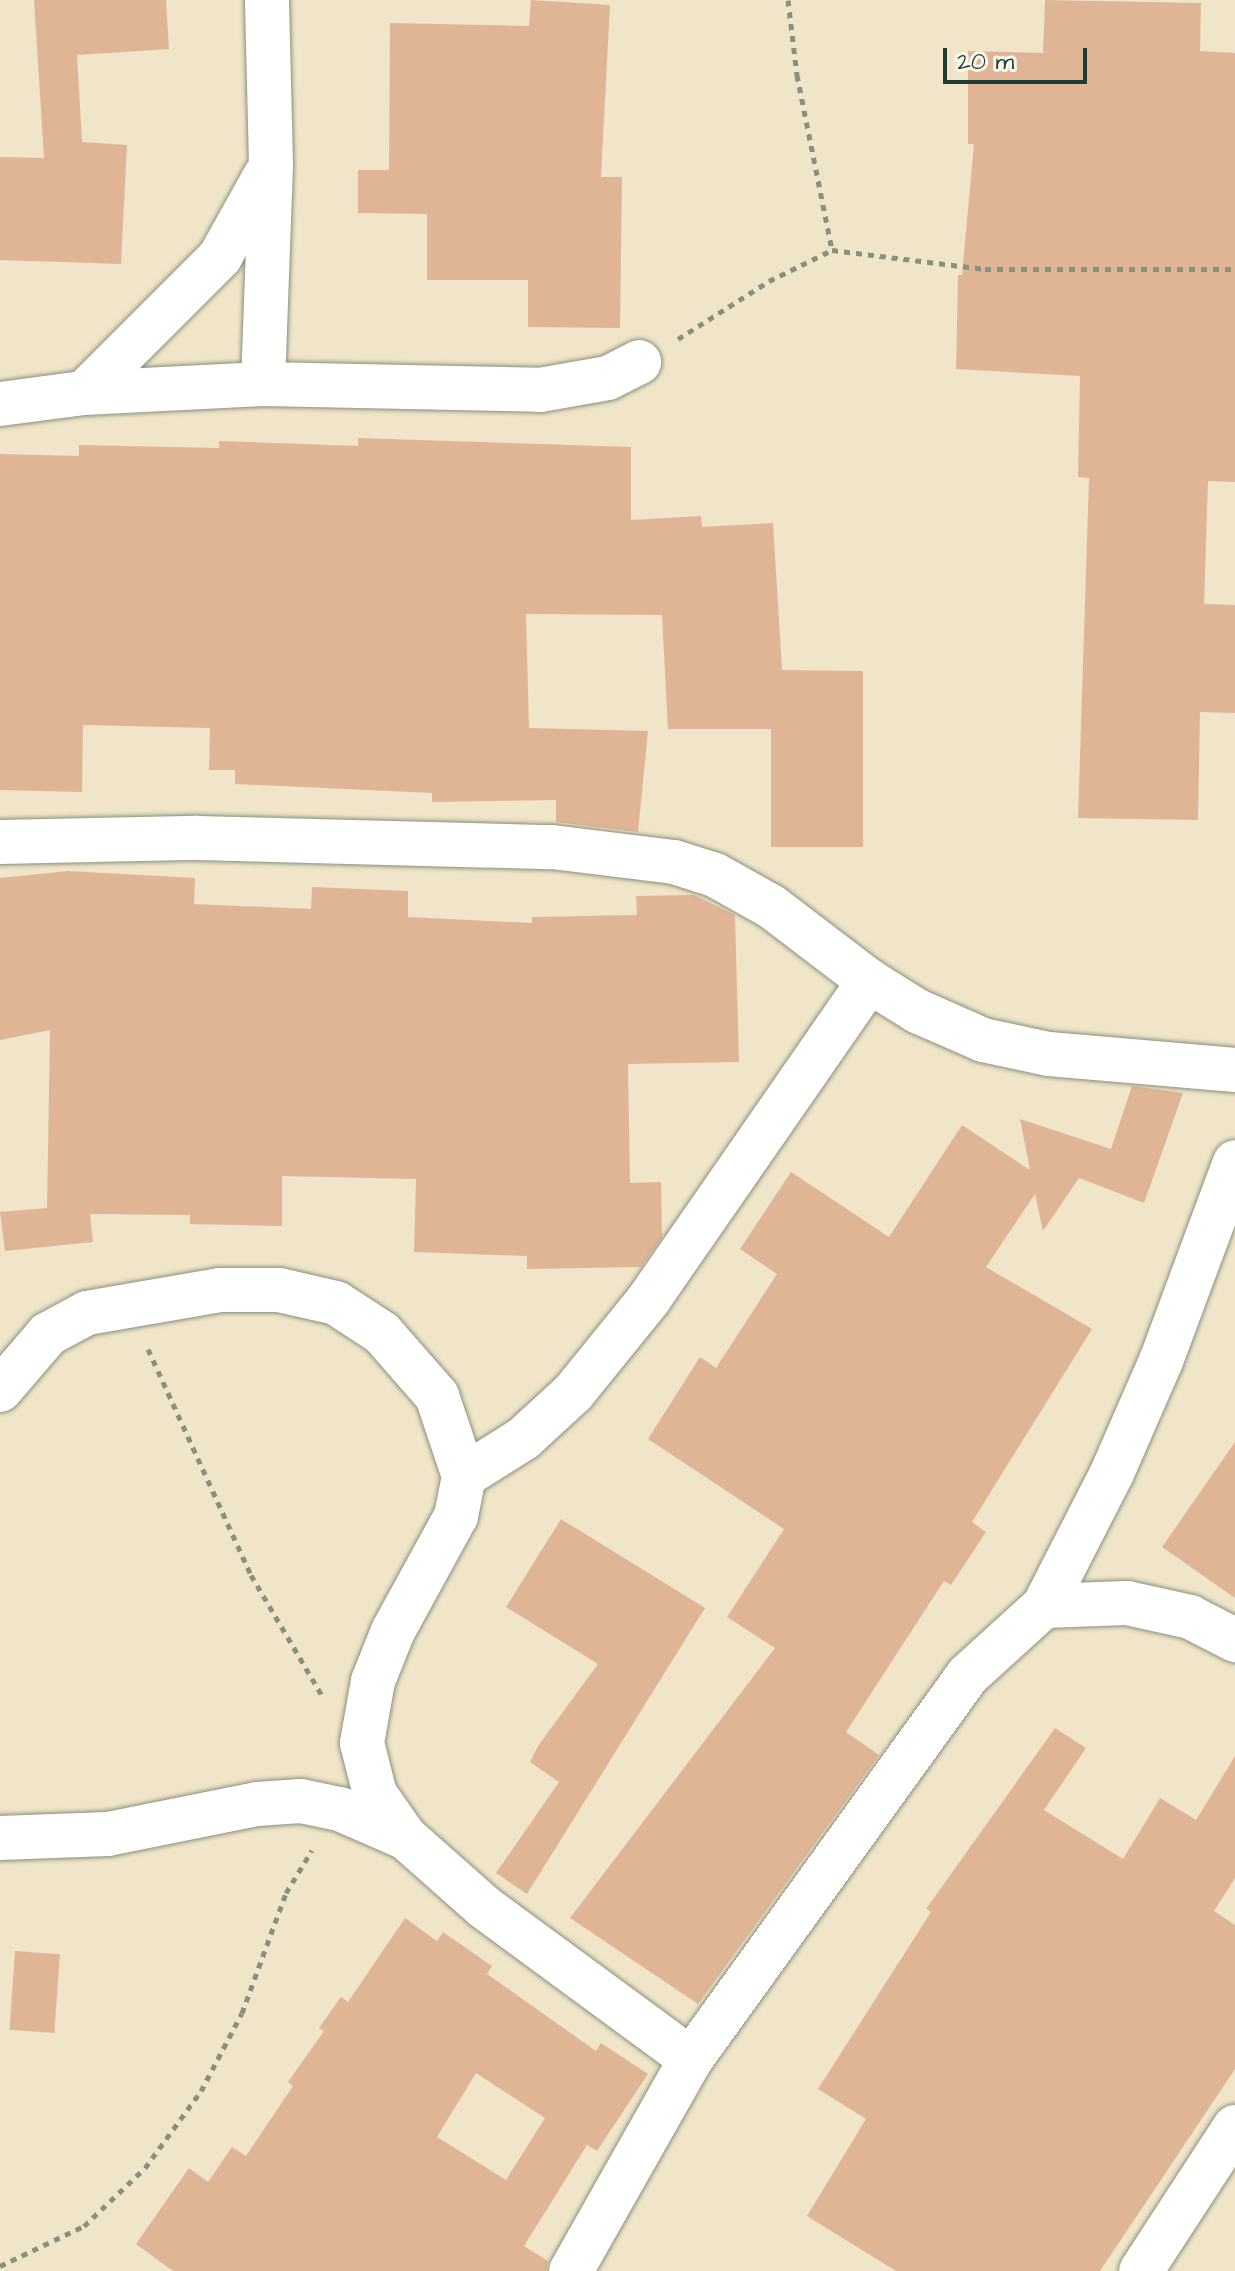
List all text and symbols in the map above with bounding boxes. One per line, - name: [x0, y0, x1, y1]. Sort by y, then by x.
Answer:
- scale bar: [947, 32, 1091, 82]
- text: 20 m: [957, 45, 1014, 79]

